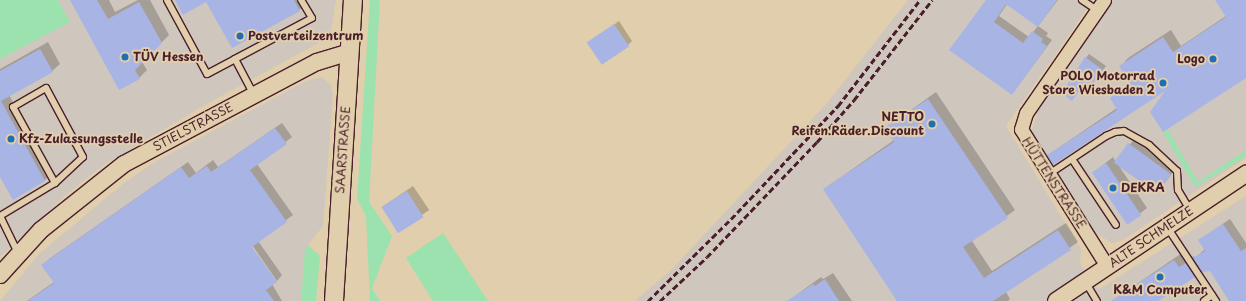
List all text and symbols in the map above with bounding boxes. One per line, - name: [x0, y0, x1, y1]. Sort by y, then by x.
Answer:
- place label: Postverteilzentrum: [248, 29, 363, 43]
- marker: Postverteilzentrum: [235, 31, 245, 41]
- place label: TÜV Hessen: [133, 50, 204, 64]
- marker: TÜV Hessen: [120, 52, 130, 62]
- place label: Logo: [1177, 52, 1205, 66]
- marker: Logo: [1208, 54, 1218, 64]
- place label: POLO Motorrad Store Wiesbaden 2: [1041, 69, 1155, 97]
- marker: POLO Motorrad Store Wiesbaden 2: [1158, 78, 1168, 88]
- street label: STIELSTRASSE: [150, 100, 236, 154]
- street label: SAARSTRASSE: [333, 106, 353, 194]
- place label: NETTO Reifen.Räder.Discount: [792, 110, 924, 138]
- marker: NETTO Reifen.Räder.Discount: [927, 119, 937, 129]
- place label: Kfz-Zulassungsstelle: [19, 132, 143, 146]
- marker: Kfz-Zulassungsstelle: [6, 134, 16, 144]
- street label: HÜTTENSTRASSE: [1019, 135, 1089, 231]
- place label: DEKRA: [1121, 181, 1165, 195]
- marker: DEKRA: [1108, 183, 1118, 193]
- street label: ALTE SCHMELZE: [1105, 203, 1197, 271]
- marker: K&M Computer: [1155, 272, 1165, 282]
- place label: K&M Computer: [1113, 283, 1207, 297]

